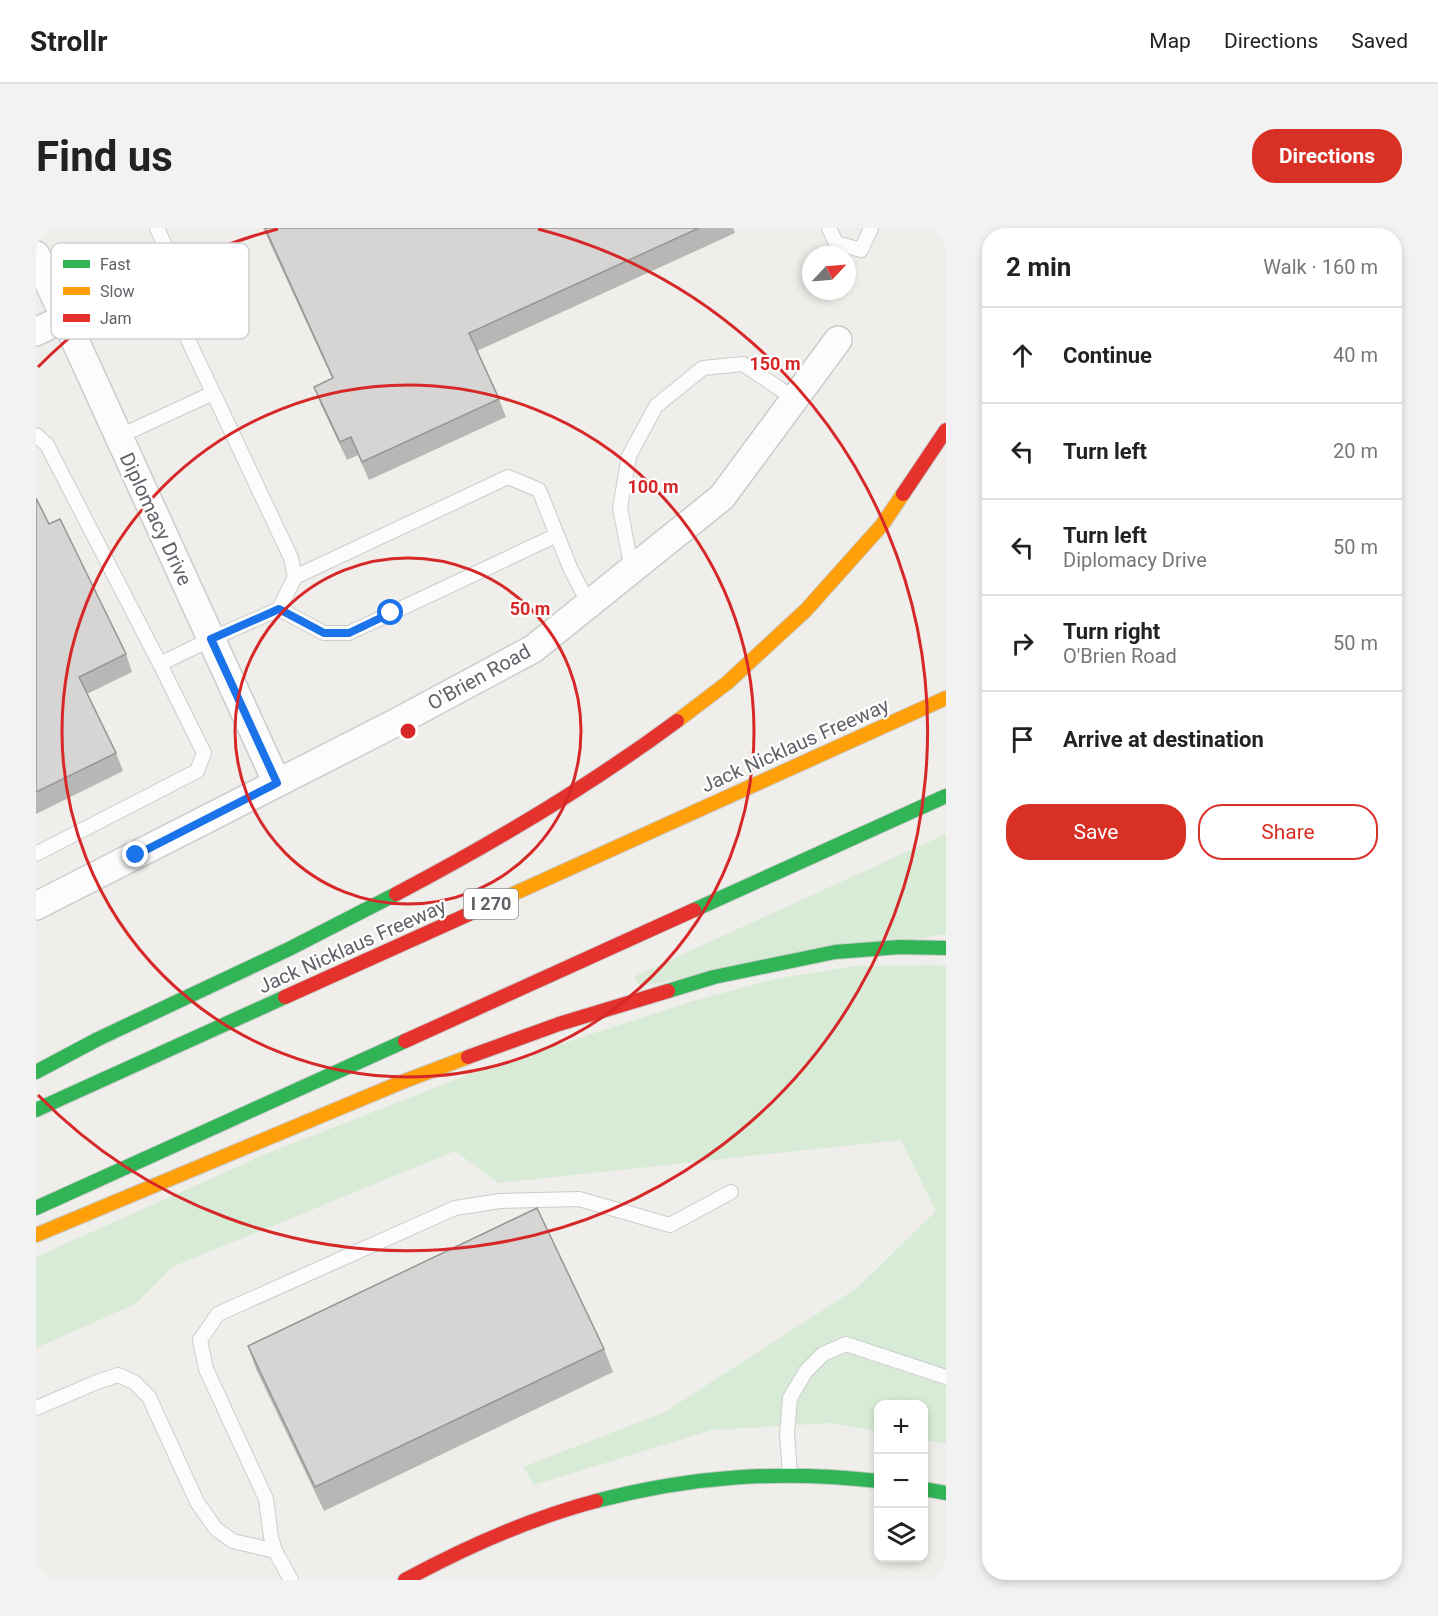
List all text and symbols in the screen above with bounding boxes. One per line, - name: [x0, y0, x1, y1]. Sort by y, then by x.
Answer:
- text: Strollr: [30, 25, 107, 58]
- text: Map: [1149, 29, 1191, 53]
- text: Directions: [1224, 29, 1318, 53]
- text: Saved: [1351, 29, 1408, 53]
- button: Directions: [1252, 129, 1402, 183]
- text: Find us: [36, 132, 173, 181]
- legend: [51, 243, 249, 339]
- north arrow: [802, 246, 856, 300]
- text: 2 min: [1006, 252, 1071, 282]
- text: Fast: [100, 255, 131, 274]
- text: Walk · 160 m: [1263, 255, 1378, 279]
- text: Slow: [100, 282, 135, 301]
- text: Jam: [100, 309, 132, 328]
- icon: ahead: [1006, 339, 1039, 372]
- text: Continue: [1063, 343, 1152, 368]
- text: 40 m: [1333, 343, 1378, 367]
- text: 150 m: [749, 353, 801, 374]
- icon: left: [1006, 435, 1039, 468]
- text: Turn left: [1063, 439, 1147, 464]
- text: 20 m: [1333, 439, 1378, 463]
- street label: Diplomacy Drive: [115, 449, 197, 589]
- text: 100 m: [627, 476, 679, 497]
- text: Turn left: [1063, 523, 1147, 548]
- icon: left: [1006, 531, 1039, 564]
- text: 50 m: [1333, 535, 1378, 559]
- text: Diplomacy Drive: [1063, 548, 1207, 572]
- text: 50 m: [510, 598, 550, 619]
- route start: [377, 599, 403, 625]
- text: Turn right: [1063, 619, 1160, 644]
- icon: right: [1006, 627, 1039, 660]
- text: 50 m: [1333, 631, 1378, 655]
- street label: O'Brien Road: [423, 639, 535, 715]
- text: O'Brien Road: [1063, 644, 1177, 668]
- street label: Jack Nicklaus Freeway: [697, 693, 893, 797]
- centre of rings: [398, 721, 418, 741]
- icon: arrive: [1006, 723, 1039, 756]
- text: Arrive at destination: [1063, 727, 1264, 752]
- button: Save: [1006, 804, 1186, 860]
- button: Share: [1198, 804, 1378, 860]
- route end: [122, 841, 148, 867]
- road number: I 270: [464, 889, 518, 919]
- street label: Jack Nicklaus Freeway: [254, 894, 450, 998]
- map controls: [874, 1400, 928, 1562]
- button: +: [874, 1400, 928, 1454]
- button: −: [874, 1454, 928, 1508]
- button: layers: [874, 1508, 928, 1562]

